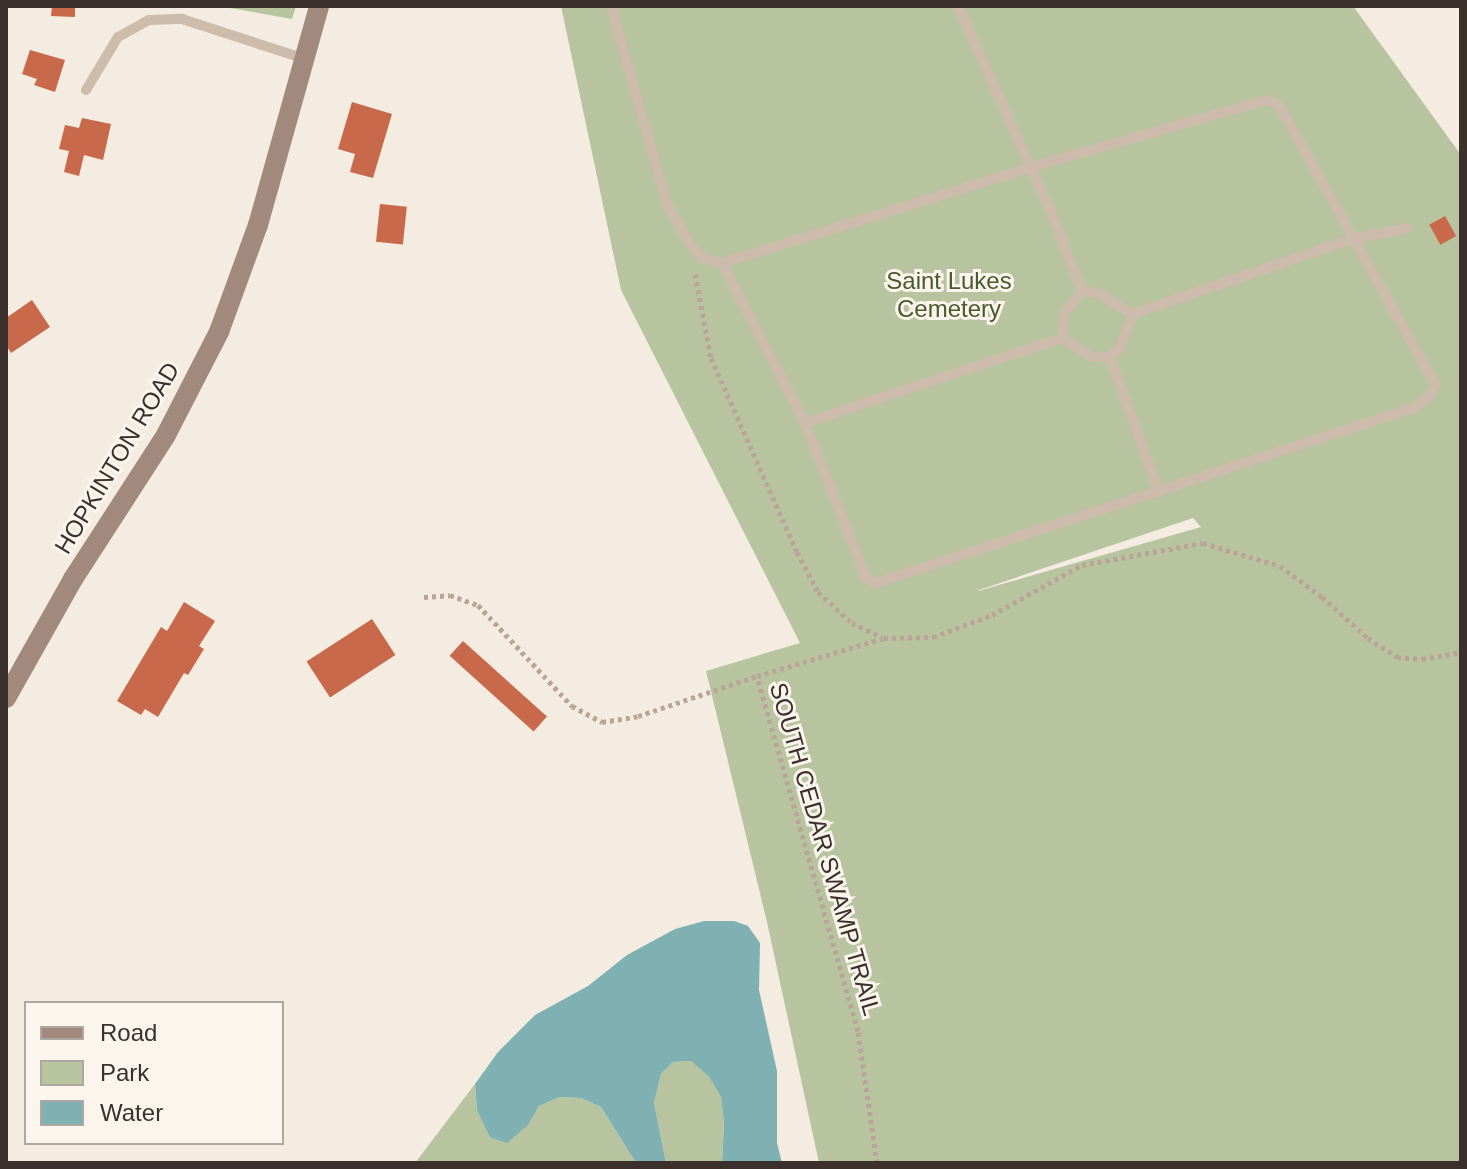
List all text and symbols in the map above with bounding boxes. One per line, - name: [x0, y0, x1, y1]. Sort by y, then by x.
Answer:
- park label: Saint Lukes Cemetery: [886, 267, 1012, 323]
- street label: HOPKINTON ROAD: [48, 357, 186, 559]
- street label: SOUTH CEDAR SWAMP TRAIL: [763, 679, 887, 1019]
- legend: [24, 1001, 284, 1145]
- text: Road: [100, 1019, 157, 1046]
- text: Park: [100, 1059, 149, 1086]
- text: Water: [100, 1099, 163, 1126]

